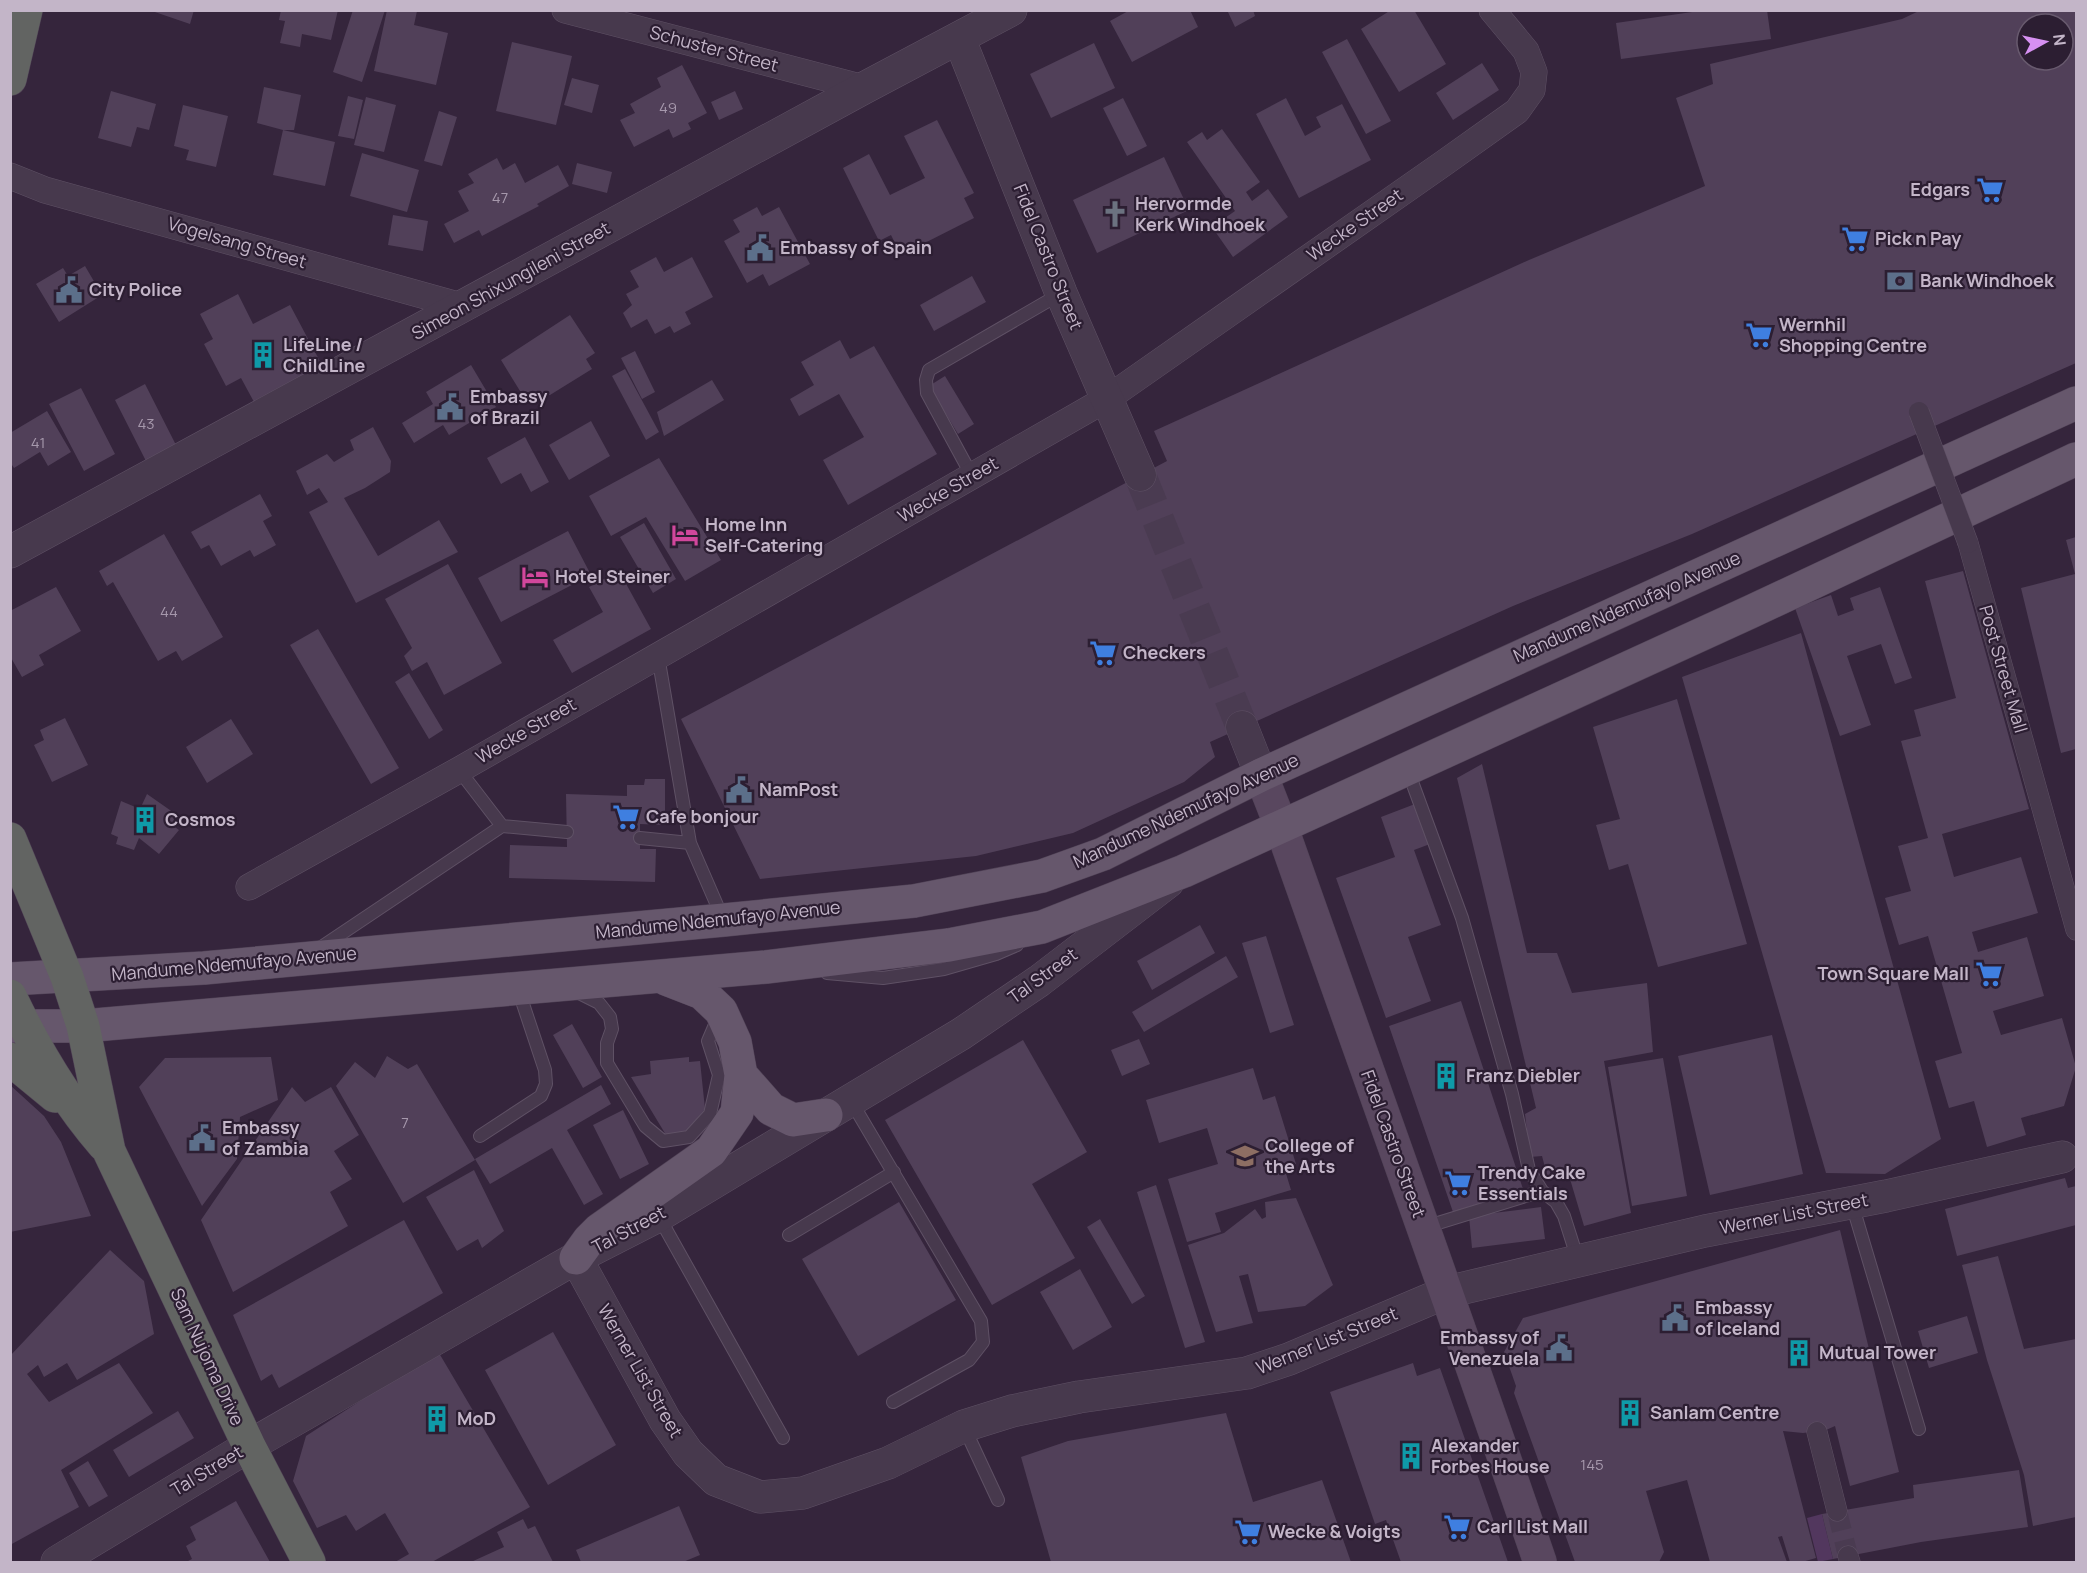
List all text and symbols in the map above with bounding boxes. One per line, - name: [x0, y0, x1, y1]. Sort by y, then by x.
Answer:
- north arrow: [2015, 12, 2075, 72]
- street label: Schuster Street: [647, 19, 781, 77]
- text: N: [2048, 33, 2072, 47]
- house number: 49: [659, 97, 677, 118]
- supermarket icon: Edgars: [1975, 175, 2005, 205]
- place label: Edgars: [1910, 177, 1970, 201]
- street label: Fidel Castro Street: [1009, 180, 1089, 333]
- street label: Wecke Street: [1302, 182, 1407, 266]
- house number: 47: [492, 187, 508, 208]
- place label: Hervormde Kerk Windhoek: [1135, 191, 1266, 236]
- church icon: Hervormde Kerk Windhoek: [1100, 199, 1130, 229]
- street label: Vogelsang Street: [165, 211, 309, 273]
- street label: Simeon Shixungileni Street: [407, 215, 614, 345]
- supermarket icon: Pick n Pay: [1840, 224, 1870, 254]
- place label: Pick n Pay: [1875, 226, 1961, 250]
- public building icon: Embassy of Spain: [745, 233, 775, 263]
- place label: Embassy of Spain: [780, 235, 932, 259]
- bank icon: Bank Windhoek: [1885, 266, 1915, 296]
- place label: Bank Windhoek: [1920, 268, 2055, 292]
- public building icon: City Police: [54, 275, 84, 305]
- place label: City Police: [89, 277, 182, 301]
- place label: Wernhil Shopping Centre: [1779, 312, 1927, 357]
- supermarket icon: Wernhil Shopping Centre: [1744, 320, 1774, 350]
- place label: LifeLine / ChildLine: [283, 332, 366, 377]
- building icon: LifeLine / ChildLine: [248, 340, 278, 370]
- place label: Embassy of Brazil: [470, 384, 547, 429]
- public building icon: Embassy of Brazil: [435, 392, 465, 422]
- house number: 43: [137, 413, 155, 434]
- house number: 41: [31, 432, 45, 453]
- street label: Wecke Street: [893, 451, 1002, 528]
- place label: Home Inn Self-Catering: [705, 512, 823, 557]
- hotel icon: Home Inn Self-Catering: [670, 520, 700, 550]
- street label: Mandume Ndemufayo Avenue: [1509, 545, 1744, 667]
- hotel icon: Hotel Steiner: [520, 562, 550, 592]
- place label: Hotel Steiner: [555, 564, 670, 588]
- house number: 44: [160, 601, 178, 622]
- street label: Post Street Mall: [1974, 602, 2034, 735]
- supermarket icon: Checkers: [1088, 638, 1118, 668]
- place label: Checkers: [1123, 640, 1206, 664]
- street label: Wecke Street: [471, 692, 580, 769]
- street label: Mandume Ndemufayo Avenue: [1069, 747, 1302, 873]
- public building icon: NamPost: [724, 775, 754, 805]
- place label: NamPost: [759, 777, 838, 801]
- supermarket icon: Cafe bonjour: [611, 802, 641, 832]
- place label: Cafe bonjour: [646, 804, 759, 828]
- building icon: Cosmos: [130, 805, 160, 835]
- place label: Cosmos: [165, 807, 236, 831]
- street label: Mandume Ndemufayo Avenue: [594, 894, 842, 944]
- street label: Mandume Ndemufayo Avenue: [110, 940, 358, 986]
- street label: Tal Street: [1003, 942, 1082, 1008]
- supermarket icon: Town Square Mall: [1974, 959, 2004, 989]
- place label: Town Square Mall: [1818, 961, 1969, 985]
- building icon: Franz Diebler: [1431, 1061, 1461, 1091]
- place label: Franz Diebler: [1466, 1063, 1580, 1087]
- street label: Fidel Castro Street: [1356, 1067, 1432, 1221]
- house number: 7: [401, 1112, 409, 1133]
- place label: Embassy of Zambia: [222, 1115, 309, 1160]
- public building icon: Embassy of Zambia: [187, 1123, 217, 1153]
- place label: College of the Arts: [1265, 1133, 1354, 1178]
- school or university icon: College of the Arts: [1230, 1141, 1260, 1171]
- place label: Trendy Cake Essentials: [1478, 1160, 1586, 1205]
- supermarket icon: Trendy Cake Essentials: [1443, 1168, 1473, 1198]
- street label: Werner List Street: [1718, 1187, 1870, 1239]
- street label: Tal Street: [588, 1200, 670, 1259]
- street label: Sam Nujoma Drive: [166, 1284, 250, 1429]
- place label: Embassy of Iceland: [1695, 1295, 1780, 1340]
- street label: Werner List Street: [593, 1299, 689, 1442]
- street label: Werner List Street: [1252, 1301, 1401, 1379]
- public building icon: Embassy of Iceland: [1660, 1303, 1690, 1333]
- place label: Embassy of Venezuela: [1440, 1325, 1539, 1370]
- public building icon: Embassy of Venezuela: [1544, 1333, 1574, 1363]
- building icon: Mutual Tower: [1784, 1338, 1814, 1368]
- place label: Mutual Tower: [1819, 1340, 1936, 1364]
- building icon: Sanlam Centre: [1615, 1398, 1645, 1428]
- place label: Sanlam Centre: [1650, 1400, 1780, 1424]
- building icon: MoD: [422, 1404, 452, 1434]
- place label: MoD: [457, 1406, 496, 1430]
- place label: Alexander Forbes House: [1431, 1433, 1550, 1478]
- street label: Tal Street: [166, 1439, 247, 1501]
- building icon: Alexander Forbes House: [1396, 1441, 1426, 1471]
- house number: 145: [1580, 1454, 1604, 1475]
- supermarket icon: Carl List Mall: [1442, 1512, 1472, 1542]
- place label: Carl List Mall: [1477, 1514, 1588, 1538]
- supermarket icon: Wecke & Voigts: [1233, 1517, 1263, 1547]
- place label: Wecke & Voigts: [1268, 1519, 1401, 1543]

